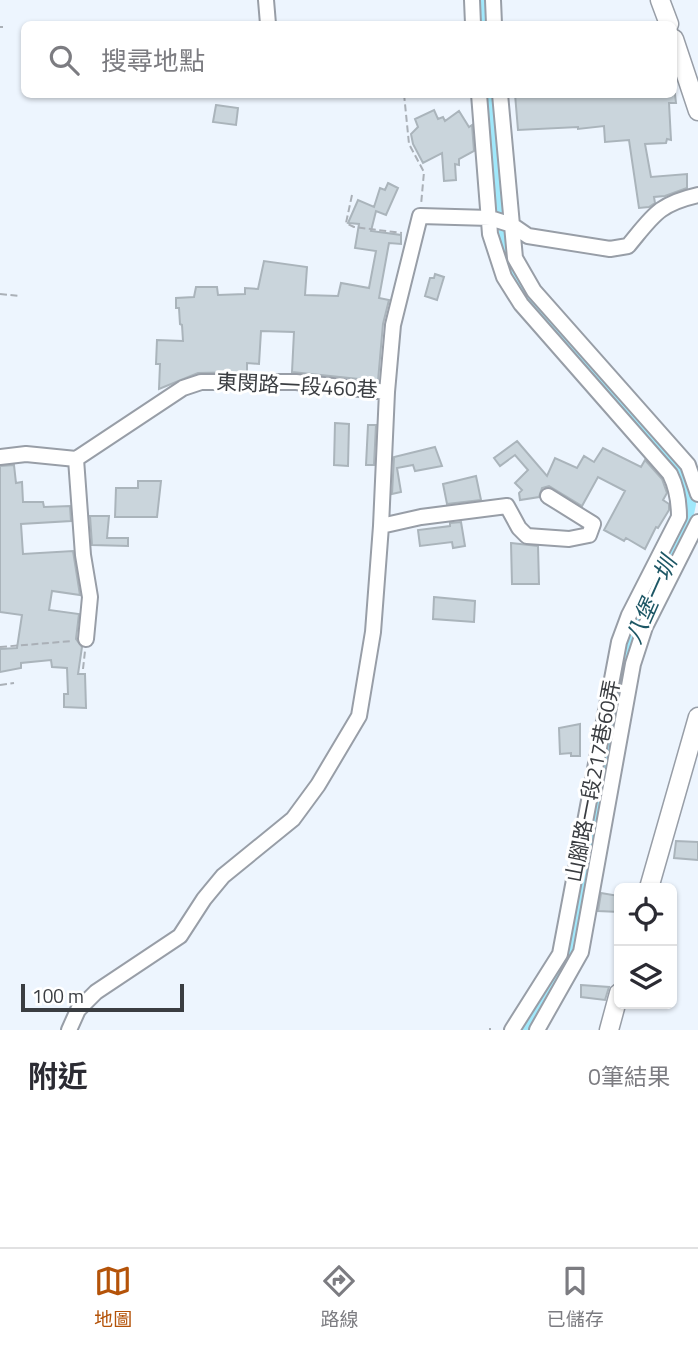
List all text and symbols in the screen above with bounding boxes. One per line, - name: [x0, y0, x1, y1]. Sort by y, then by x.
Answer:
- search box: [21, 21, 677, 98]
- icon: search: [45, 41, 83, 79]
- text: 搜尋地點: [101, 41, 205, 80]
- street label: 東閔路一段460巷: [216, 365, 378, 405]
- water label: 八堡一圳: [616, 548, 686, 649]
- street label: 山腳路一段217巷60弄: [557, 677, 627, 885]
- map controls: [614, 883, 677, 1009]
- button: locate: [614, 883, 677, 946]
- button: layers: [614, 946, 677, 1009]
- scale bar: [21, 981, 184, 1013]
- text: 100 m: [32, 981, 84, 1010]
- text: 附近: [28, 1053, 88, 1099]
- text: 0筆結果: [588, 1059, 670, 1094]
- tab: 地圖: [94, 1262, 132, 1333]
- tab: 路線: [320, 1262, 359, 1333]
- tab: 已儲存: [547, 1262, 604, 1333]

